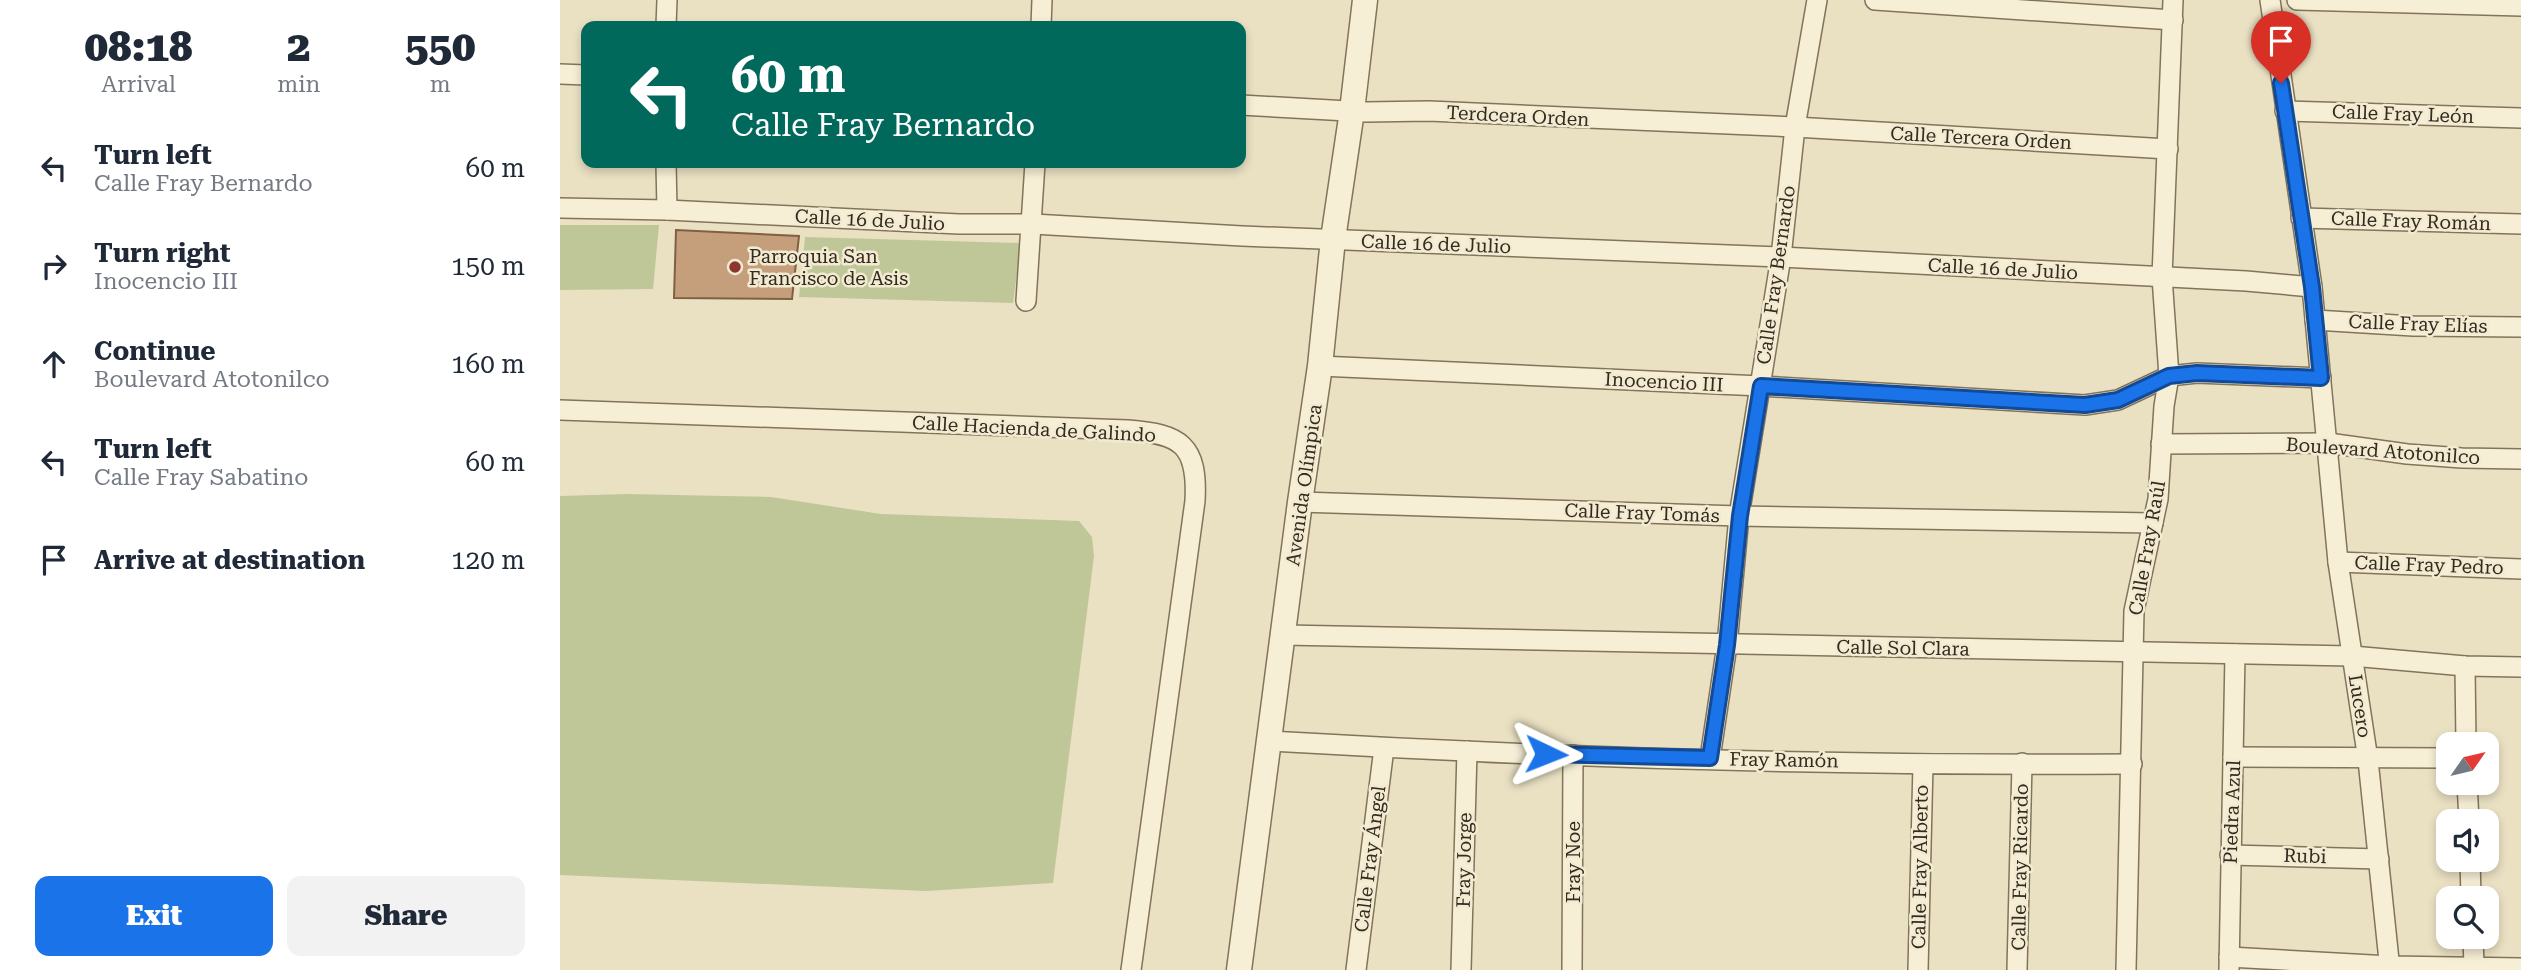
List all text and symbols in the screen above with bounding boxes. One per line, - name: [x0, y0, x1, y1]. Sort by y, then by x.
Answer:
- pin: [2251, 11, 2311, 83]
- text: 08:18: [85, 22, 193, 71]
- text: 2: [287, 22, 311, 71]
- text: 550: [405, 22, 475, 71]
- icon: arrive: [2262, 22, 2300, 60]
- text: 60 m: [731, 47, 846, 104]
- icon: left: [616, 49, 707, 140]
- text: Arrival: [101, 71, 176, 98]
- text: min: [277, 71, 320, 98]
- text: m: [430, 71, 451, 98]
- street label: Calle Fray León: [2332, 100, 2474, 128]
- street label: Terdcera Orden: [1446, 101, 1590, 131]
- text: Calle Fray Bernardo: [731, 106, 1035, 144]
- street label: Calle Tercera Orden: [1890, 122, 2072, 154]
- text: Turn left: [94, 140, 212, 170]
- icon: left: [35, 149, 73, 187]
- text: 60 m: [466, 153, 525, 183]
- text: Calle Fray Bernardo: [94, 170, 313, 197]
- street label: Calle Fray Bernardo: [1752, 184, 1800, 366]
- street label: Calle 16 de Julio: [794, 205, 946, 235]
- street label: Calle Fray Román: [2331, 207, 2491, 235]
- street label: Calle 16 de Julio: [1360, 230, 1512, 258]
- text: Turn right: [94, 238, 230, 268]
- place label: Parroquia San Francisco de Asis: [749, 245, 908, 290]
- icon: right: [35, 247, 73, 285]
- text: 150 m: [451, 251, 525, 281]
- street label: Calle 16 de Julio: [1927, 254, 2079, 284]
- marker: Parroquia San Francisco de Asis: [727, 259, 743, 275]
- text: Inocencio III: [94, 268, 238, 295]
- street label: Calle Fray Elías: [2348, 310, 2488, 338]
- text: Continue: [94, 336, 216, 366]
- icon: ahead: [35, 345, 73, 383]
- text: 160 m: [451, 349, 525, 379]
- text: Boulevard Atotonilco: [94, 366, 330, 393]
- street label: Inocencio III: [1604, 367, 1724, 397]
- street label: Avenida Olímpica: [1281, 402, 1327, 567]
- street label: Calle Hacienda de Galindo: [912, 411, 1156, 447]
- street label: Boulevard Atotonilco: [2285, 433, 2481, 469]
- text: Turn left: [94, 434, 212, 464]
- icon: left: [35, 443, 73, 481]
- text: 60 m: [466, 447, 525, 477]
- text: Calle Fray Sabatino: [94, 464, 308, 491]
- street label: Calle Fray Raúl: [2124, 479, 2170, 617]
- street label: Calle Fray Tomás: [1564, 499, 1720, 527]
- icon: arrive: [35, 541, 73, 579]
- text: Arrive at destination: [94, 545, 365, 575]
- text: 120 m: [451, 545, 525, 575]
- street label: Calle Fray Pedro: [2354, 551, 2504, 579]
- street label: Calle Sol Clara: [1836, 635, 1970, 661]
- street label: Lucero: [2344, 673, 2376, 739]
- position arrow: [1509, 717, 1583, 791]
- north arrow: [2436, 732, 2499, 794]
- map controls: [2436, 732, 2499, 949]
- street label: Fray Ramón: [1729, 748, 1839, 772]
- street label: Piedra Azul: [2219, 760, 2245, 864]
- street label: Calle Fray Ricardo: [2007, 783, 2033, 951]
- street label: Calle Fray Ángel: [1350, 784, 1390, 934]
- street label: Calle Fray Alberto: [1907, 785, 1933, 949]
- button: sound: [2436, 809, 2499, 872]
- street label: Fray Jorge: [1452, 812, 1476, 908]
- street label: Fray Noe: [1562, 821, 1585, 903]
- street label: Rubi: [2283, 844, 2327, 868]
- button: Exit: [35, 876, 273, 956]
- button: Share: [287, 876, 525, 956]
- button: search: [2436, 886, 2499, 949]

